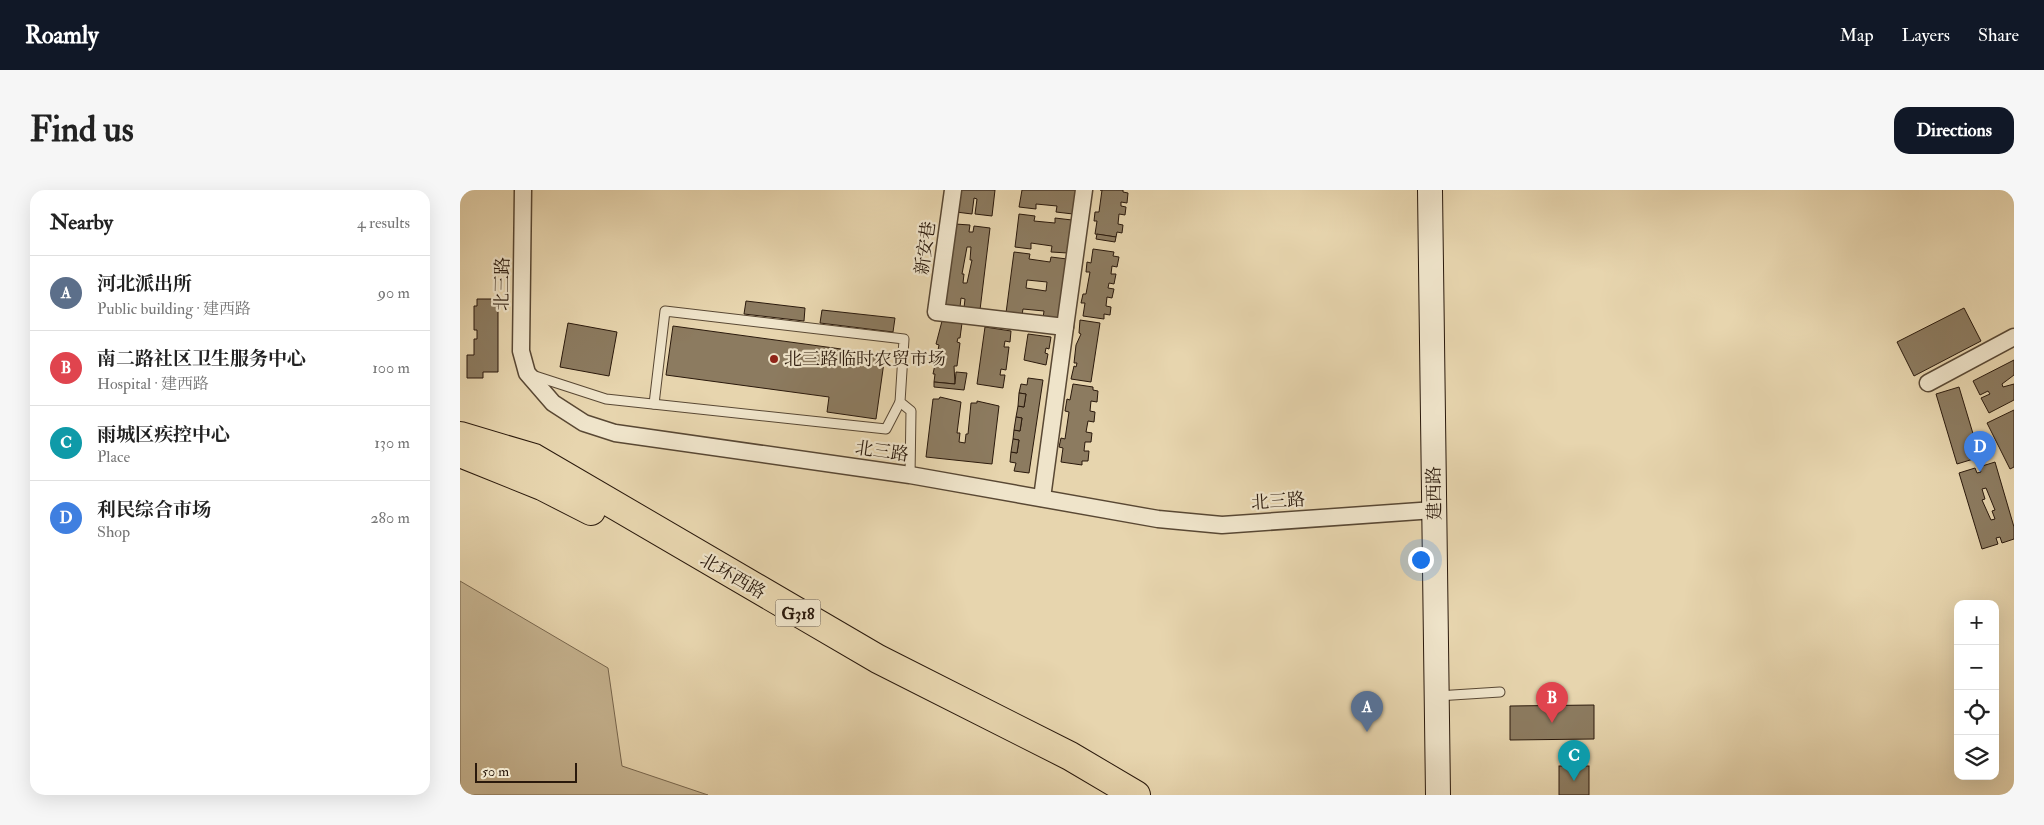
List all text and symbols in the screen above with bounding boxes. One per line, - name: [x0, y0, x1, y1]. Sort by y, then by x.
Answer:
- text: Roamly: [25, 20, 99, 51]
- text: Map: [1840, 24, 1874, 47]
- text: Layers: [1902, 24, 1950, 47]
- text: Share: [1978, 24, 2019, 47]
- button: Directions: [1894, 107, 2014, 154]
- text: Find us: [30, 108, 134, 152]
- text: Nearby: [50, 209, 113, 236]
- text: 4 results: [357, 213, 410, 233]
- street label: 新安巷: [910, 220, 941, 276]
- street label: 北三路: [491, 257, 514, 311]
- text: 河北派出所: [97, 272, 192, 296]
- text: A: [61, 283, 71, 303]
- text: 90 m: [378, 283, 410, 303]
- text: Public building · 建西路: [97, 299, 251, 319]
- text: 南二路社区卫生服务中心: [97, 347, 306, 371]
- place label: 北三路临时农贸市场: [784, 348, 946, 371]
- marker: 北三路临时农贸市场: [768, 353, 780, 365]
- text: B: [61, 358, 71, 378]
- text: 100 m: [372, 358, 410, 378]
- text: Hospital · 建西路: [97, 374, 209, 394]
- text: 雨城区疾控中心: [97, 423, 230, 447]
- pin: D: [1964, 431, 1996, 472]
- text: C: [60, 433, 72, 453]
- text: 130 m: [374, 433, 410, 453]
- street label: 北三路: [854, 436, 910, 467]
- text: Place: [97, 447, 130, 467]
- street label: 建西路: [1423, 466, 1446, 520]
- street label: 北三路: [1250, 488, 1306, 515]
- text: 利民综合市场: [97, 498, 211, 522]
- text: D: [59, 508, 73, 528]
- text: 280 m: [370, 508, 410, 528]
- text: Shop: [97, 522, 130, 542]
- your location: [1408, 547, 1434, 573]
- street label: 北环西路: [696, 548, 770, 604]
- road number: G318: [776, 599, 820, 626]
- map controls: [1954, 600, 1999, 780]
- button: +: [1954, 600, 1999, 645]
- button: −: [1954, 645, 1999, 690]
- pin: B: [1536, 682, 1568, 723]
- button: locate: [1954, 690, 1999, 735]
- pin: A: [1351, 691, 1383, 732]
- button: layers: [1954, 735, 1999, 780]
- pin: C: [1558, 740, 1590, 781]
- scale bar: [475, 760, 578, 783]
- text: 50 m: [482, 763, 509, 780]

